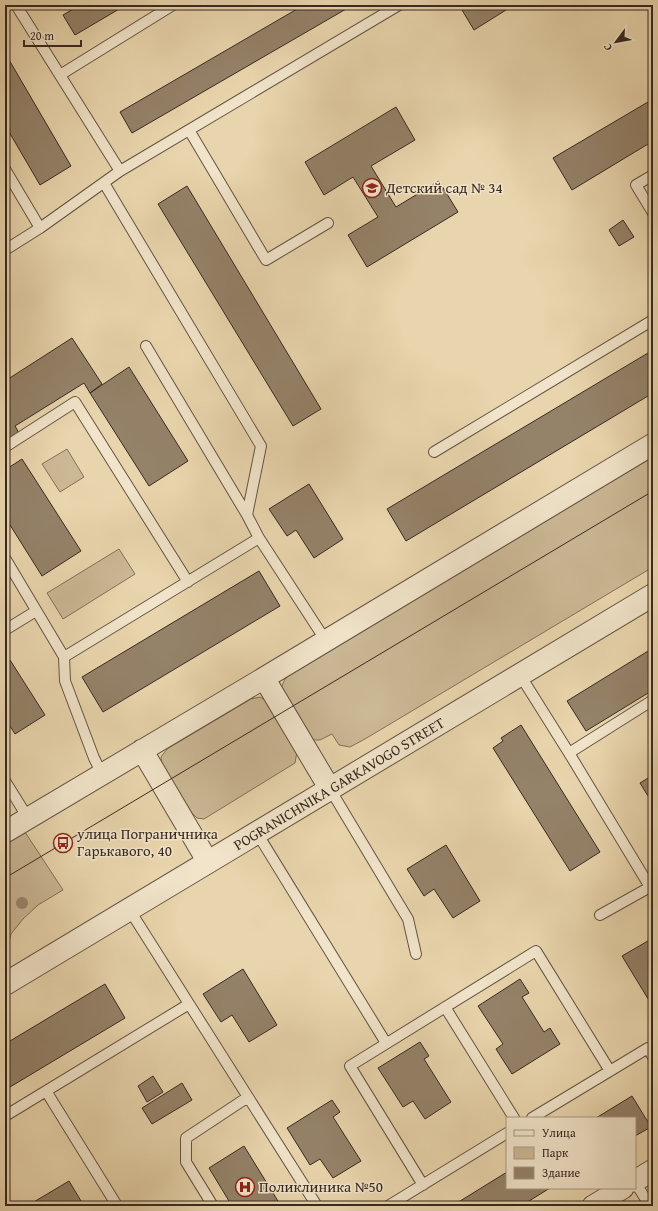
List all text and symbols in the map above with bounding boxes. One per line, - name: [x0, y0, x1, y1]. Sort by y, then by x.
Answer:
- scale bar: [24, 22, 81, 48]
- north arrow: [596, 22, 636, 62]
- text: 20 m: [30, 27, 54, 44]
- text: С: [599, 40, 616, 54]
- school or university icon: Детский сад № 34: [361, 177, 383, 199]
- place label: Детский сад № 34: [385, 177, 503, 198]
- street label: POGRANICHNIKA GARKAVOGO STREET: [229, 712, 449, 855]
- place label: улица Пограничника Гарькавого, 40: [76, 823, 219, 861]
- bus stop icon: улица Пограничника Гарькавого, 40: [52, 832, 74, 854]
- legend: [506, 1117, 636, 1189]
- text: Улица: [542, 1124, 576, 1141]
- text: Парк: [542, 1144, 569, 1161]
- text: Здание: [542, 1164, 581, 1181]
- hospital icon: Поликлиника №50: [234, 1176, 256, 1198]
- place label: Поликлиника №50: [259, 1176, 383, 1197]

